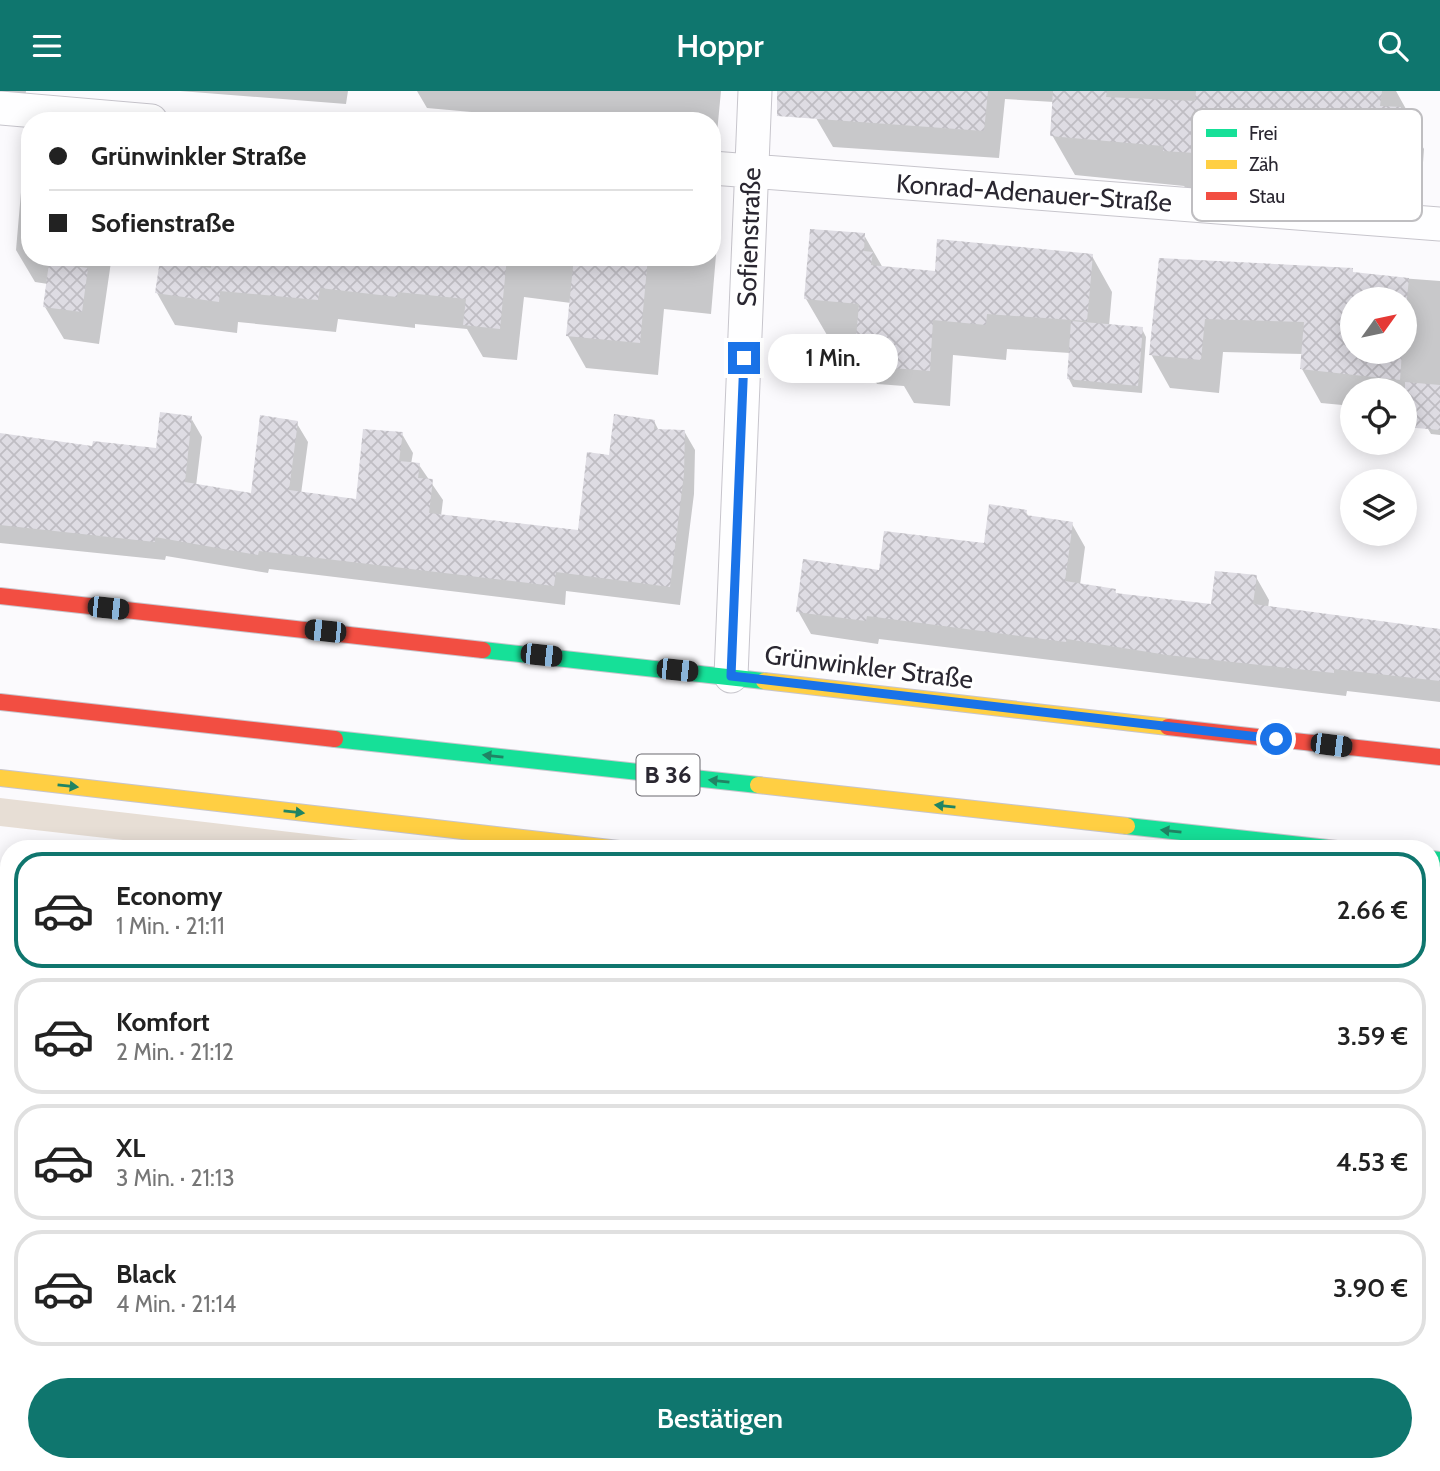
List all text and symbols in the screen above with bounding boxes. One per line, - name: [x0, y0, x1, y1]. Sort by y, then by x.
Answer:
- text: Hoppr: [676, 26, 764, 65]
- icon: menu: [28, 27, 66, 65]
- icon: search: [1374, 27, 1412, 65]
- legend: [1192, 109, 1422, 221]
- text: Frei: [1249, 122, 1278, 145]
- text: Grünwinkler Straße: [91, 140, 306, 172]
- text: Zäh: [1249, 153, 1279, 176]
- street label: Sofienstraße: [731, 167, 767, 307]
- street label: Konrad-Adenauer-Straße: [895, 167, 1173, 219]
- text: Stau: [1249, 185, 1285, 208]
- text: Sofienstraße: [91, 207, 235, 239]
- north arrow: [1340, 287, 1418, 364]
- map controls: [1340, 287, 1417, 546]
- callout: 1 Min.: [768, 334, 898, 383]
- route end: [728, 342, 760, 374]
- text: 1 Min.: [805, 344, 861, 372]
- button: locate: [1340, 378, 1417, 455]
- button: layers: [1340, 469, 1417, 546]
- car: [87, 595, 130, 621]
- car: [304, 618, 347, 644]
- street label: Grünwinkler Straße: [763, 638, 975, 696]
- car: [520, 642, 563, 668]
- car: [656, 657, 699, 683]
- route start: [1260, 723, 1292, 755]
- car: [1309, 732, 1354, 758]
- one-way arrow: [482, 750, 504, 761]
- road number: B 36: [636, 755, 700, 795]
- one-way arrow: [708, 775, 730, 786]
- one-way arrow: [57, 781, 79, 792]
- one-way arrow: [934, 800, 956, 811]
- one-way arrow: [283, 806, 305, 817]
- one-way arrow: [1160, 825, 1182, 836]
- icon: car: [32, 879, 95, 942]
- text: Economy: [116, 880, 222, 912]
- text: 2.66 €: [1337, 894, 1408, 926]
- text: 1 Min. · 21:11: [116, 912, 225, 940]
- icon: car: [32, 1005, 95, 1068]
- text: Komfort: [116, 1006, 210, 1038]
- text: 3.59 €: [1337, 1020, 1408, 1052]
- text: 2 Min. · 21:12: [116, 1038, 234, 1066]
- icon: car: [32, 1131, 95, 1194]
- text: XL: [116, 1132, 145, 1164]
- text: 4.53 €: [1336, 1146, 1408, 1178]
- text: 3 Min. · 21:13: [116, 1164, 235, 1192]
- icon: car: [32, 1257, 95, 1320]
- text: Black: [116, 1258, 176, 1290]
- text: 3.90 €: [1333, 1272, 1408, 1304]
- text: 4 Min. · 21:14: [116, 1290, 236, 1318]
- button: Bestätigen: [28, 1378, 1412, 1458]

